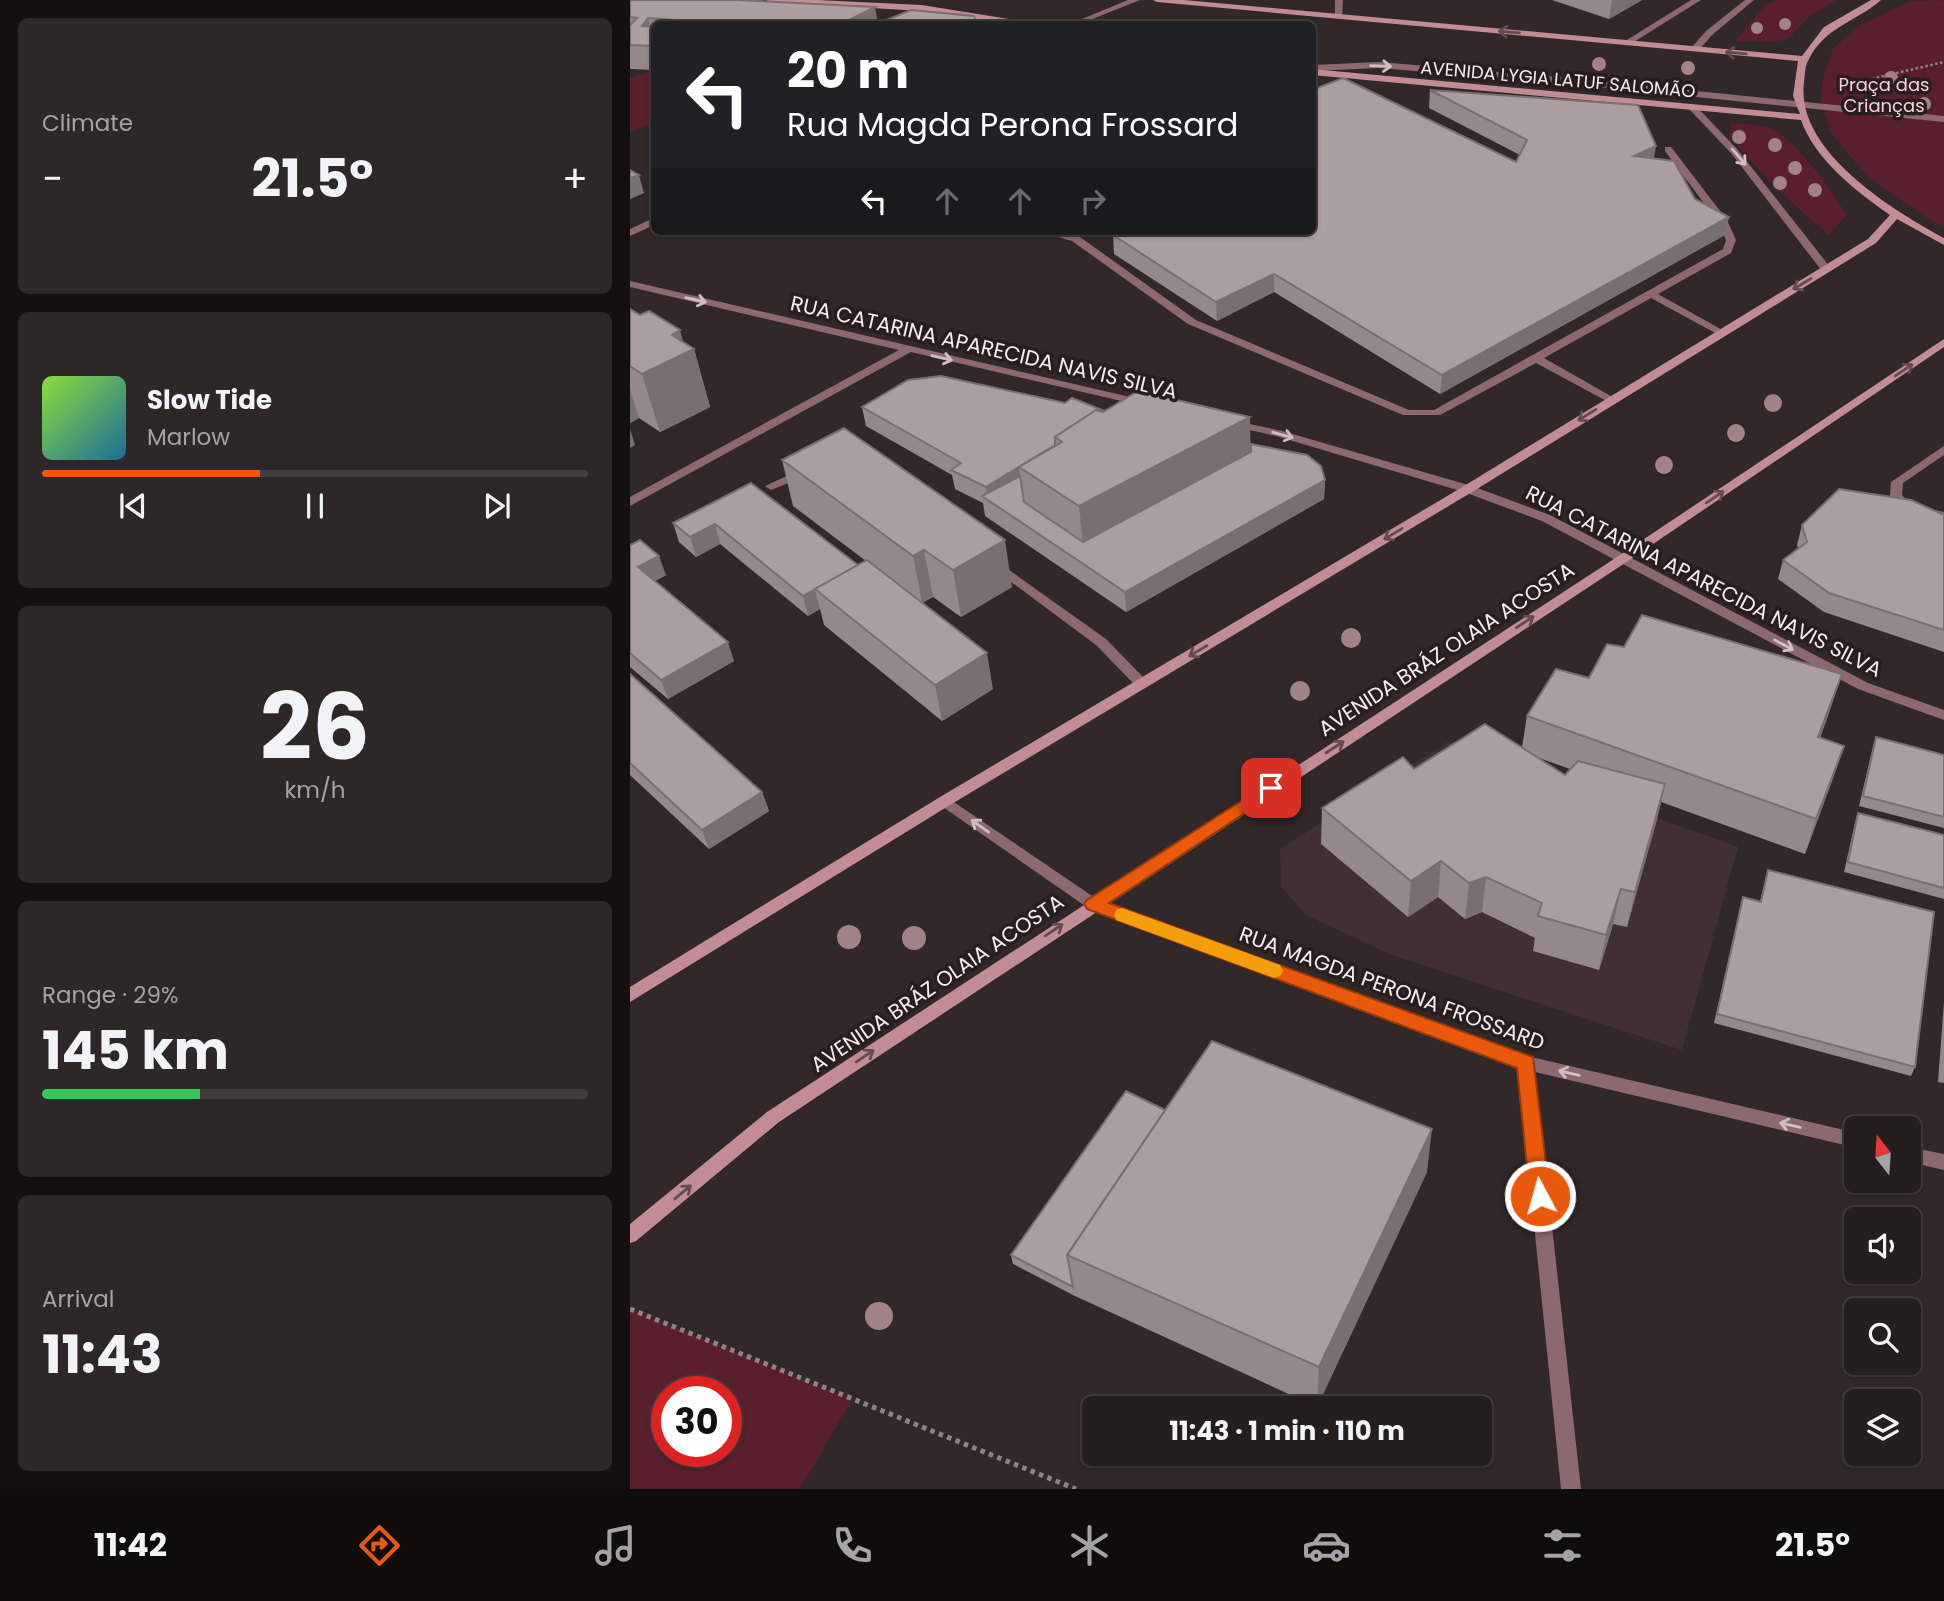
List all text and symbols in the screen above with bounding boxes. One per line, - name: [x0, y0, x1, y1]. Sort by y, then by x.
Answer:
- one-way arrow: [1499, 25, 1521, 38]
- text: 20 m: [787, 37, 909, 105]
- one-way arrow: [1725, 46, 1748, 59]
- icon: left: [672, 49, 763, 140]
- street label: AVENIDA LYGIA LATUF SALOMÃO: [1419, 55, 1697, 103]
- one-way arrow: [1369, 59, 1392, 73]
- park label: Praça das Crianças: [1839, 72, 1929, 118]
- text: Rua Magda Perona Frossard: [787, 102, 1238, 147]
- text: Climate: [42, 107, 133, 139]
- text: 21.5°: [252, 142, 373, 215]
- one-way arrow: [1731, 147, 1747, 165]
- text: −: [42, 152, 63, 205]
- text: +: [562, 152, 588, 205]
- icon: left: [855, 182, 893, 220]
- icon: ahead: [928, 182, 966, 220]
- icon: ahead: [1001, 182, 1039, 220]
- icon: right: [1074, 182, 1112, 220]
- one-way arrow: [1792, 277, 1812, 291]
- street label: RUA CATARINA APARECIDA NAVIS SILVA: [788, 288, 1180, 406]
- one-way arrow: [684, 293, 707, 307]
- one-way arrow: [930, 352, 952, 365]
- one-way arrow: [1894, 362, 1913, 377]
- text: Slow Tide: [147, 382, 272, 418]
- one-way arrow: [1578, 408, 1597, 423]
- text: Marlow: [147, 421, 230, 453]
- one-way arrow: [1271, 429, 1294, 442]
- street label: RUA CATARINA APARECIDA NAVIS SILVA: [1521, 478, 1887, 684]
- icon: previous: [114, 487, 152, 525]
- icon: pause: [296, 487, 334, 525]
- icon: next: [478, 487, 516, 525]
- one-way arrow: [1705, 490, 1724, 504]
- one-way arrow: [1383, 528, 1403, 542]
- street label: AVENIDA BRÁZ OLAIA ACOSTA: [1312, 555, 1580, 743]
- one-way arrow: [1515, 615, 1535, 629]
- one-way arrow: [1773, 639, 1794, 652]
- one-way arrow: [1188, 645, 1208, 659]
- text: 26: [260, 663, 370, 791]
- one-way arrow: [1325, 739, 1344, 754]
- pin: [1241, 758, 1301, 818]
- icon: arrive: [1252, 769, 1290, 807]
- text: km/h: [284, 774, 346, 806]
- one-way arrow: [971, 819, 990, 833]
- street label: AVENIDA BRÁZ OLAIA ACOSTA: [805, 887, 1069, 1079]
- street label: RUA MAGDA PERONA FROSSARD: [1235, 919, 1549, 1057]
- one-way arrow: [1044, 923, 1064, 937]
- text: Range · 29%: [42, 979, 178, 1011]
- text: 145 km: [42, 1014, 229, 1087]
- one-way arrow: [855, 1049, 874, 1063]
- one-way arrow: [1558, 1066, 1581, 1079]
- north arrow: [1844, 1116, 1922, 1194]
- map controls: [1844, 1116, 1921, 1466]
- one-way arrow: [1779, 1118, 1802, 1132]
- position arrow: [1503, 1159, 1577, 1233]
- one-way arrow: [673, 1184, 691, 1199]
- button: sound: [1844, 1207, 1921, 1284]
- text: Arrival: [42, 1283, 114, 1315]
- button: search: [1844, 1298, 1921, 1375]
- text: 11:43: [42, 1318, 163, 1391]
- speed limit sign: 30: [651, 1376, 742, 1467]
- button: layers: [1844, 1389, 1921, 1466]
- text: 11:43 · 1 min · 110 m: [1169, 1413, 1405, 1449]
- icon: directions: [355, 1521, 404, 1570]
- icon: music: [591, 1521, 640, 1570]
- icon: phone: [828, 1521, 877, 1570]
- icon: climate: [1065, 1521, 1114, 1570]
- icon: car: [1302, 1521, 1351, 1570]
- icon: filters: [1538, 1521, 1587, 1570]
- text: 11:42: [94, 1522, 167, 1567]
- text: 21.5°: [1775, 1522, 1850, 1567]

